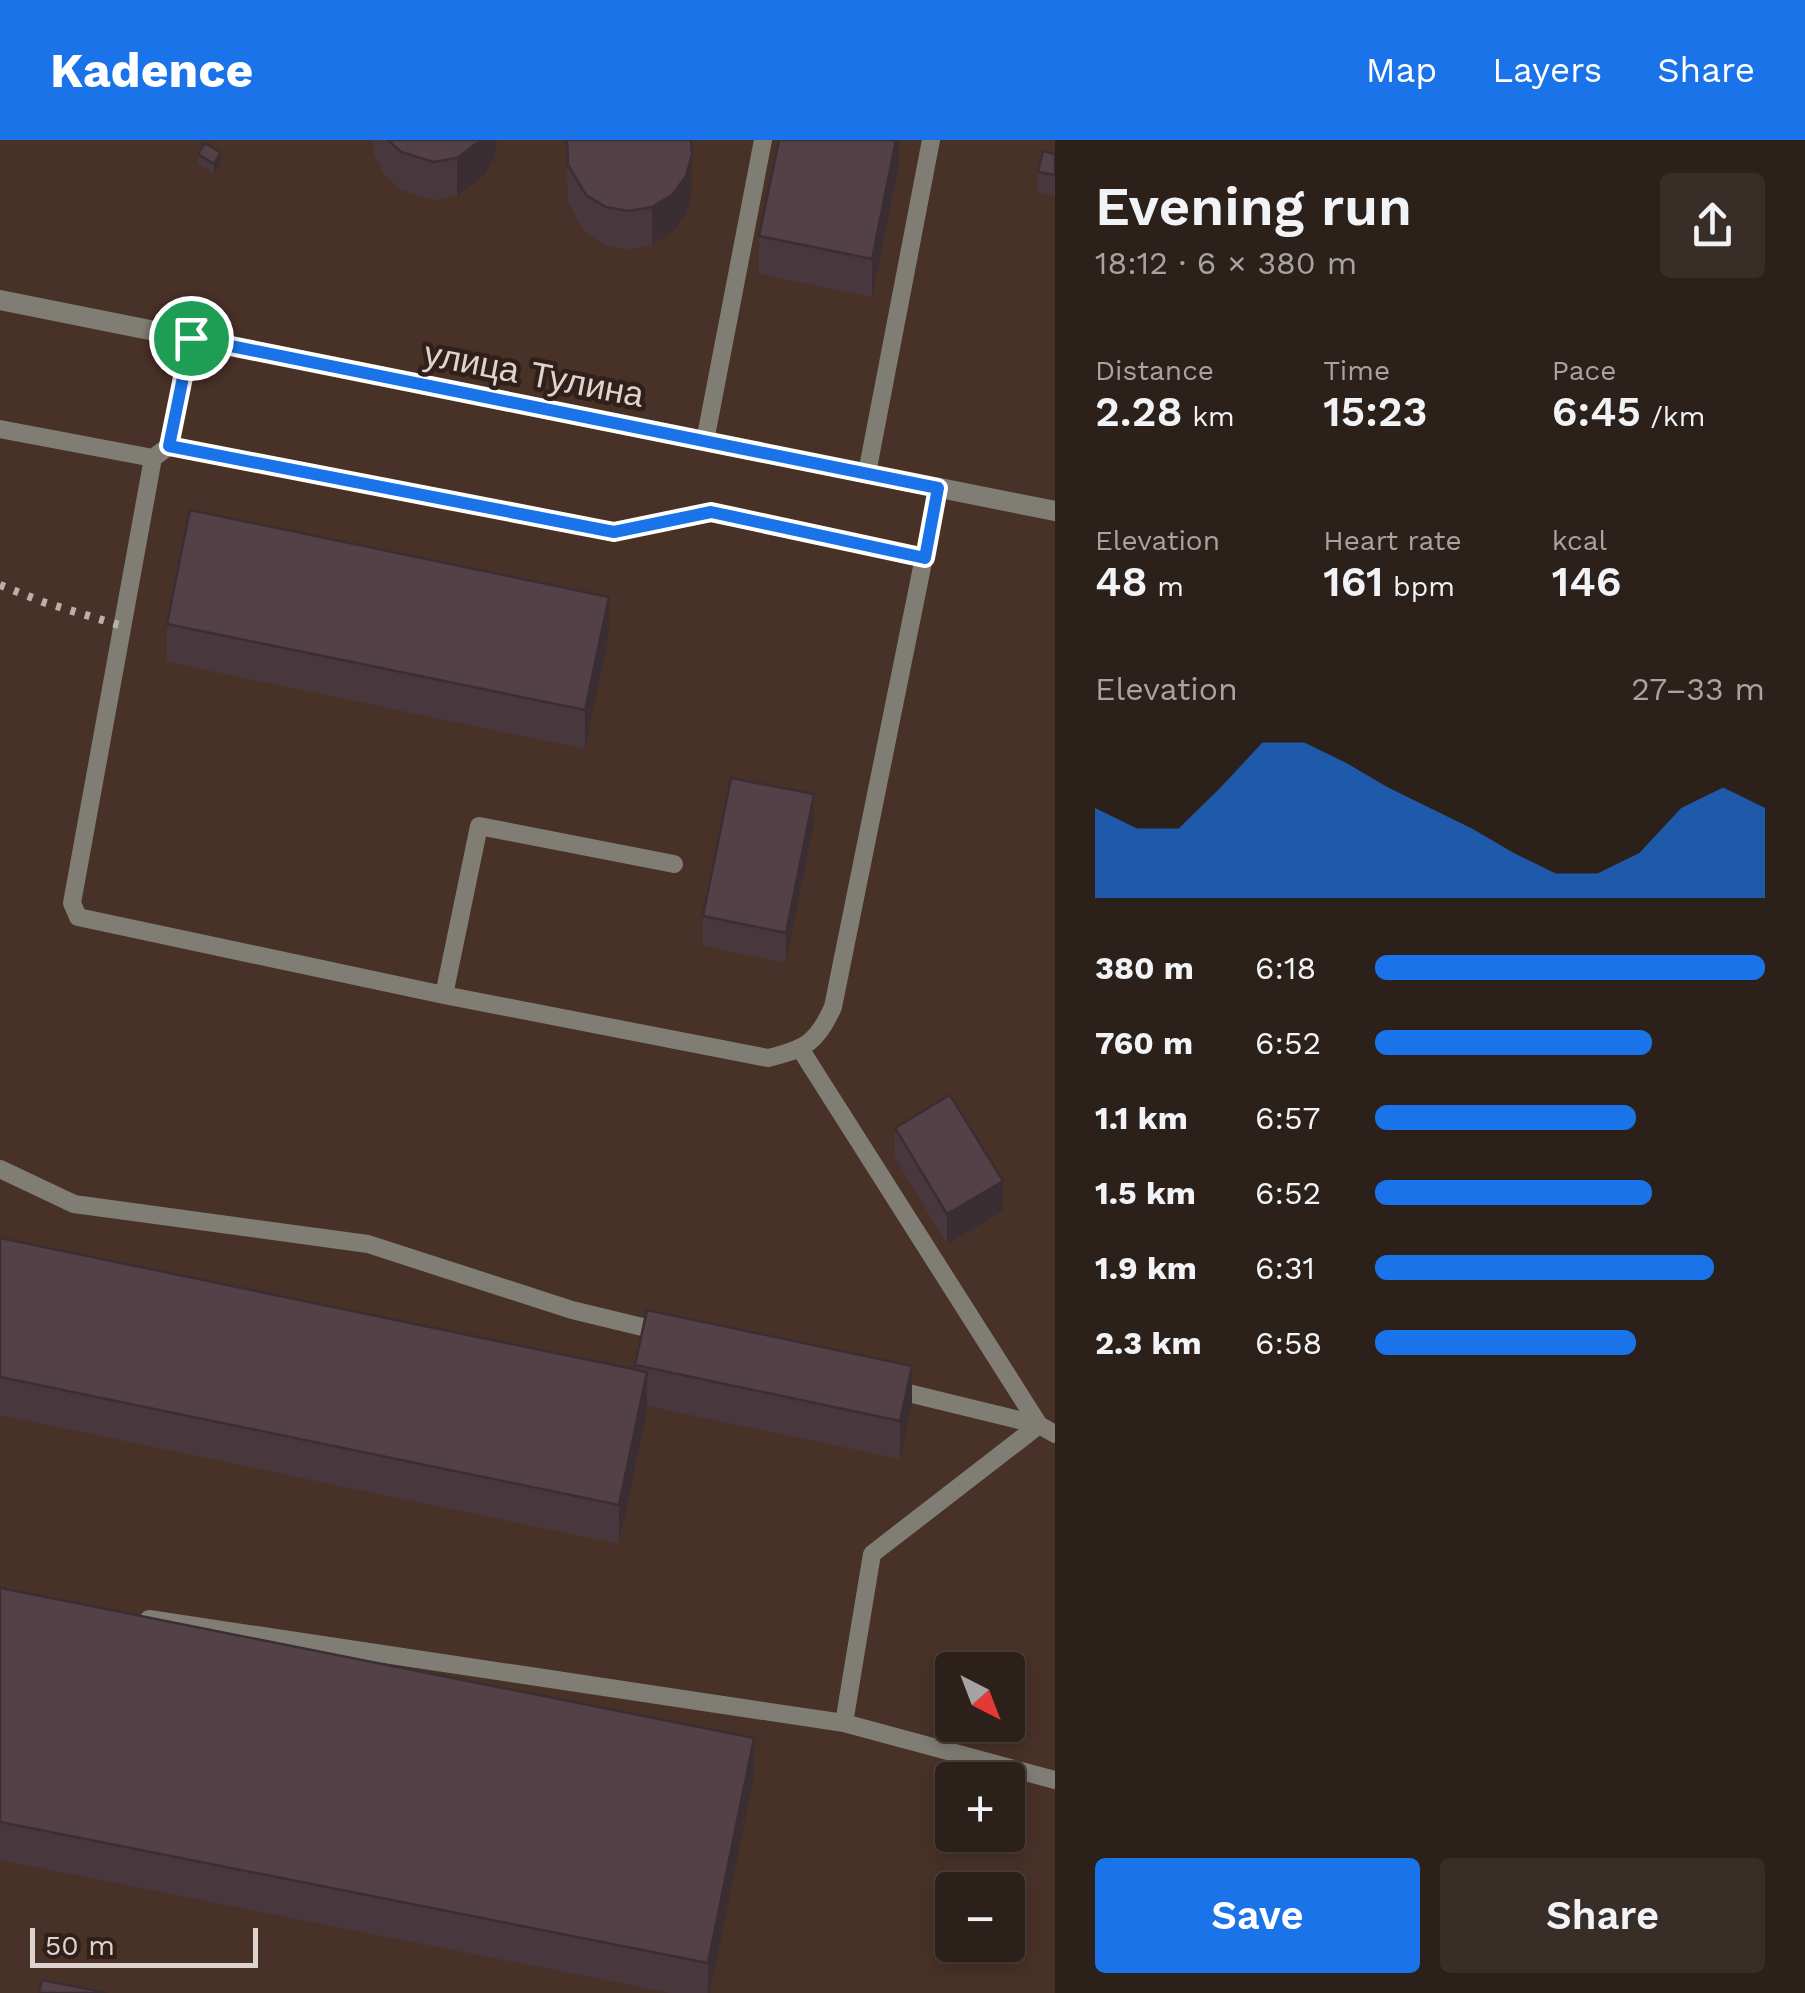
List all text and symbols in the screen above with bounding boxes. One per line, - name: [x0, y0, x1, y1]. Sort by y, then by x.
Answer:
- text: Kadence: [50, 42, 253, 99]
- text: Map: [1366, 49, 1437, 91]
- text: Layers: [1492, 49, 1602, 91]
- text: Share: [1657, 49, 1755, 91]
- button: share: [1660, 173, 1765, 278]
- text: Evening run: [1095, 174, 1412, 238]
- text: 18:12 · 6 × 380 m: [1095, 244, 1357, 282]
- pin: [149, 296, 234, 381]
- icon: arrive: [164, 311, 219, 366]
- street label: улица Тулина: [421, 332, 648, 416]
- text: Distance: [1095, 354, 1214, 387]
- text: Time: [1323, 354, 1390, 387]
- text: Pace: [1552, 354, 1616, 387]
- text: 2.28: [1095, 387, 1183, 436]
- text: 15:23: [1323, 387, 1427, 436]
- text: 6:45: [1552, 387, 1641, 436]
- text: km: [1183, 400, 1235, 433]
- text: /km: [1641, 400, 1705, 433]
- text: Elevation: [1095, 524, 1220, 557]
- text: Heart rate: [1323, 524, 1462, 557]
- text: kcal: [1552, 524, 1607, 557]
- text: 48: [1095, 557, 1148, 606]
- text: 161: [1323, 557, 1384, 606]
- text: 146: [1552, 557, 1621, 606]
- text: m: [1148, 570, 1184, 603]
- text: bpm: [1384, 570, 1455, 603]
- text: Elevation: [1095, 670, 1238, 708]
- text: 27–33 m: [1631, 670, 1765, 708]
- text: 380 m: [1095, 949, 1194, 987]
- text: 6:18: [1255, 949, 1316, 987]
- text: 760 m: [1095, 1024, 1193, 1062]
- text: 6:52: [1255, 1024, 1321, 1062]
- text: 1.1 km: [1095, 1099, 1188, 1137]
- text: 6:57: [1255, 1099, 1321, 1137]
- text: 1.5 km: [1095, 1174, 1196, 1212]
- text: 6:52: [1255, 1174, 1321, 1212]
- text: 1.9 km: [1095, 1249, 1197, 1287]
- text: 6:31: [1255, 1249, 1315, 1287]
- text: 2.3 km: [1095, 1324, 1202, 1362]
- text: 6:58: [1255, 1324, 1322, 1362]
- north arrow: [935, 1652, 1025, 1742]
- map controls: [935, 1652, 1025, 1962]
- button: +: [935, 1762, 1025, 1852]
- button: Save: [1095, 1858, 1420, 1973]
- button: Share: [1440, 1858, 1765, 1973]
- button: −: [935, 1872, 1025, 1962]
- scale bar: [30, 1923, 258, 1968]
- text: 50 m: [45, 1929, 115, 1962]

